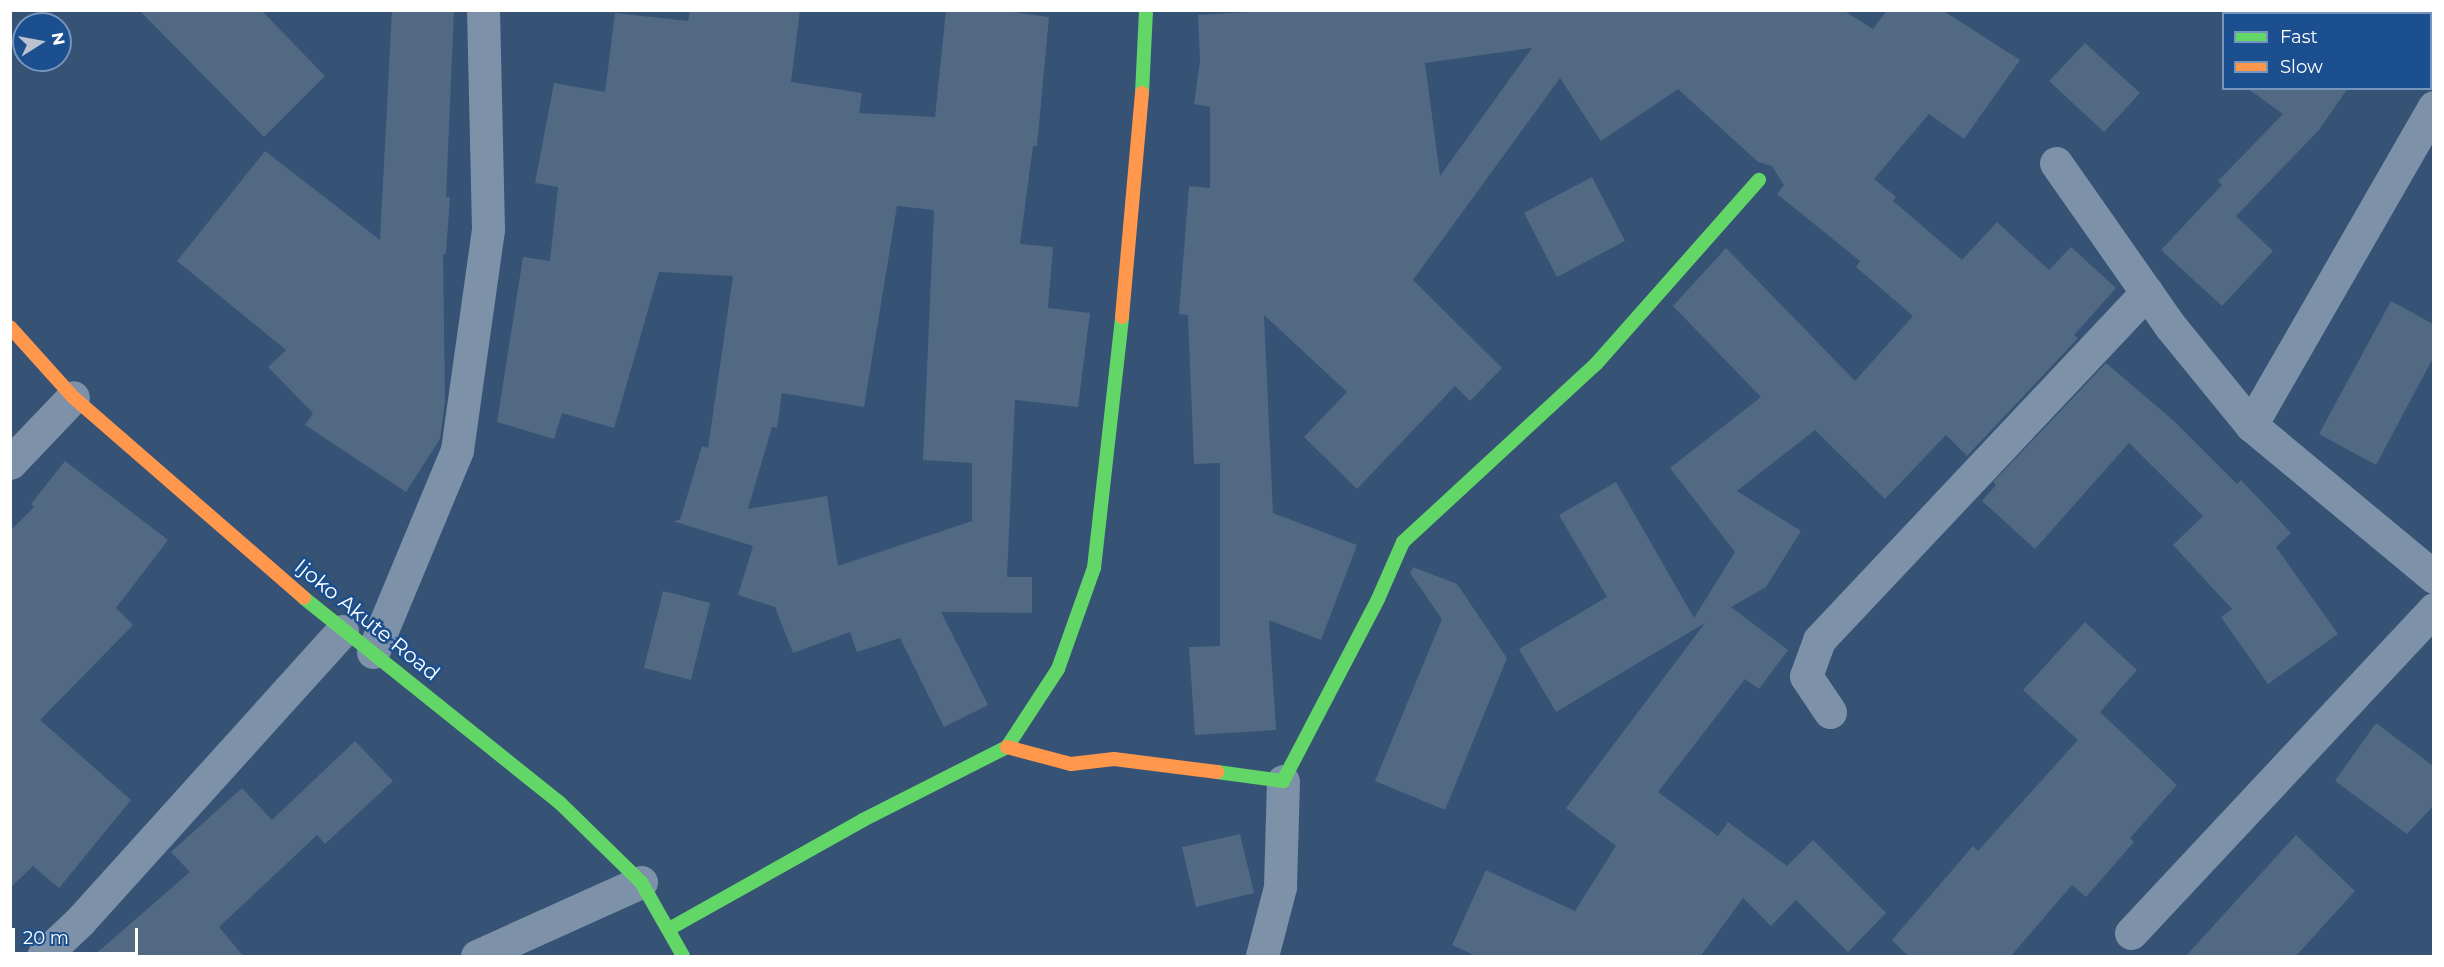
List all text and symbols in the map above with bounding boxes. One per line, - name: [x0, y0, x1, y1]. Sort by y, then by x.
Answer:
- north arrow: [12, 12, 72, 72]
- legend: [2222, 12, 2432, 90]
- text: Fast: [2280, 26, 2318, 48]
- text: N: [48, 31, 69, 47]
- text: Slow: [2280, 56, 2323, 78]
- street label: Ijoko Akute Road: [289, 554, 445, 686]
- scale bar: [15, 916, 141, 954]
- text: 20 m: [23, 927, 69, 949]

